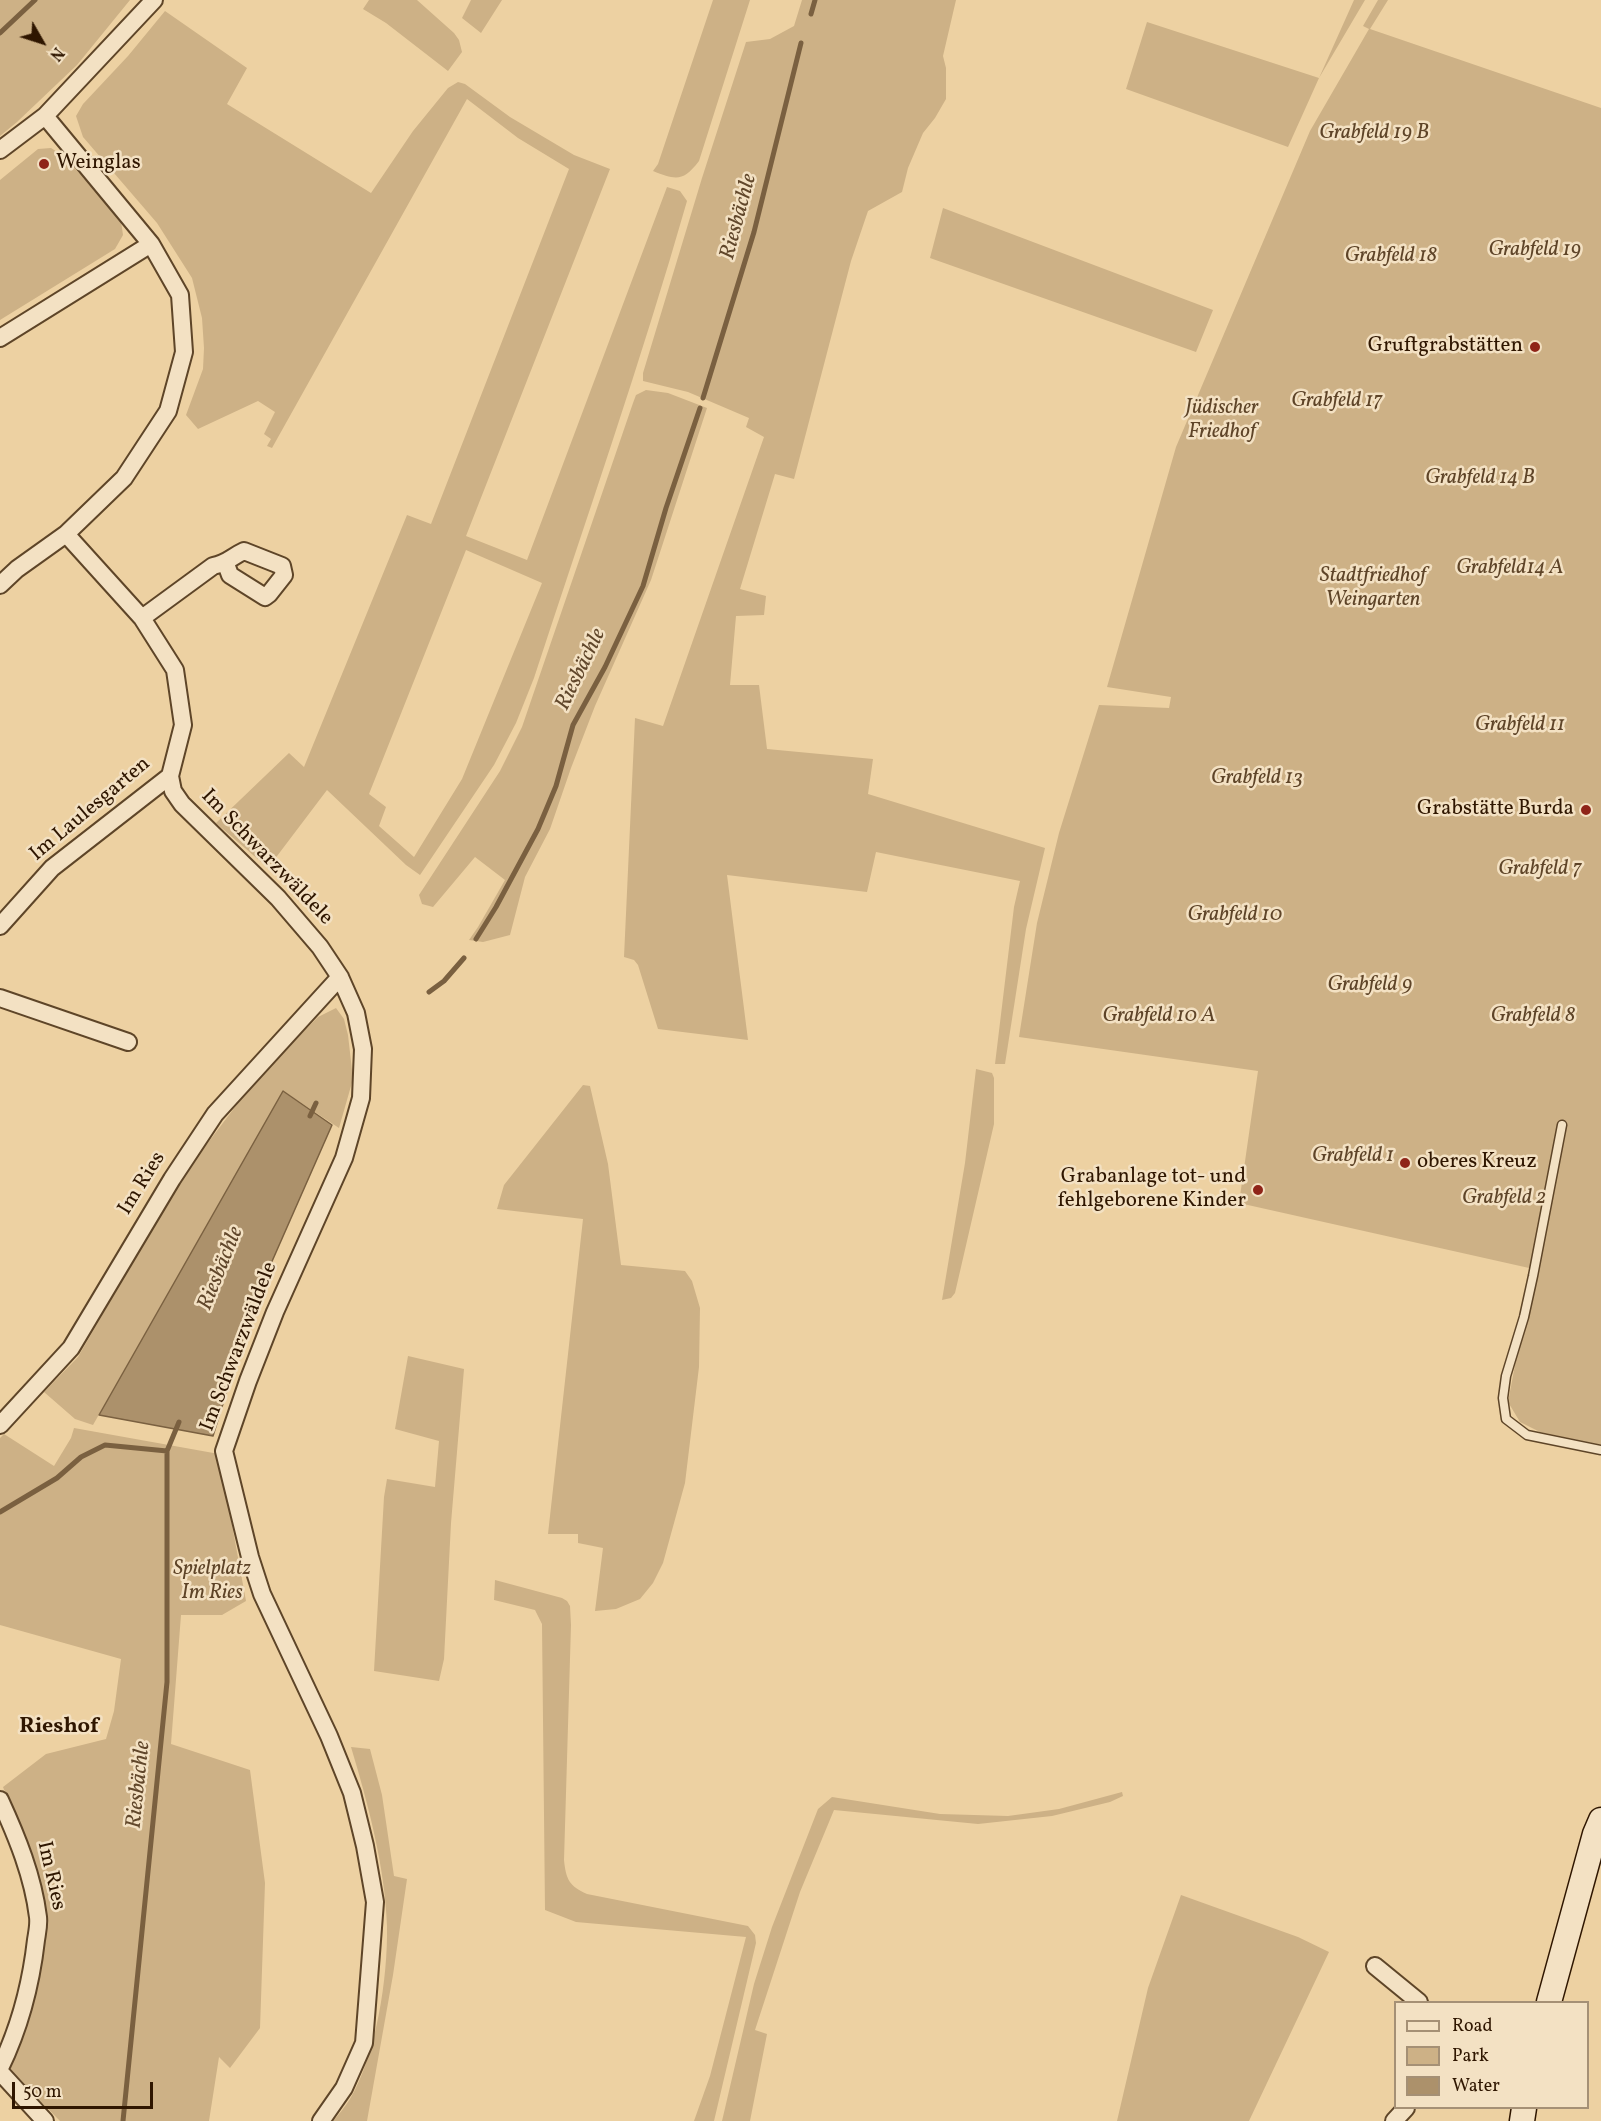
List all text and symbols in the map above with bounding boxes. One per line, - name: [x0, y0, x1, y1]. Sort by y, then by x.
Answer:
- north arrow: [12, 12, 72, 72]
- text: N: [44, 42, 68, 65]
- park label: Grabfeld 19 B: [1319, 121, 1429, 147]
- place label: Weinglas: [56, 151, 141, 177]
- marker: Weinglas: [37, 157, 51, 171]
- water label: Riesbächle: [716, 171, 764, 263]
- park label: Grabfeld 19: [1488, 238, 1582, 264]
- park label: Grabfeld 18: [1345, 244, 1437, 270]
- place label: Gruftgrabstätten: [1368, 334, 1523, 360]
- marker: Gruftgrabstätten: [1528, 340, 1542, 354]
- park label: Grabfeld 17: [1291, 389, 1383, 415]
- park label: Jüdischer Friedhof: [1185, 396, 1259, 446]
- park label: Grabfeld 14 B: [1425, 466, 1535, 492]
- park label: Grabfeld14 A: [1456, 556, 1564, 582]
- park label: Stadtfriedhof Weingarten: [1320, 564, 1426, 614]
- water label: Riesbächle: [551, 625, 613, 715]
- park label: Grabfeld 11: [1475, 713, 1565, 739]
- street label: Im Laulesgarten: [26, 752, 156, 868]
- park label: Grabfeld 13: [1211, 766, 1303, 792]
- street label: Im Schwarzwäldele: [195, 785, 337, 931]
- place label: Grabstätte Burda: [1417, 797, 1574, 823]
- marker: Grabstätte Burda: [1579, 803, 1593, 817]
- park label: Grabfeld 7: [1498, 857, 1582, 883]
- park label: Grabfeld 10: [1188, 903, 1282, 929]
- park label: Grabfeld 9: [1327, 973, 1413, 999]
- park label: Grabfeld 10 A: [1102, 1004, 1216, 1030]
- park label: Grabfeld 8: [1491, 1004, 1575, 1030]
- park label: Grabfeld 1: [1312, 1144, 1394, 1170]
- street label: Im Ries: [114, 1148, 172, 1220]
- place label: oberes Kreuz: [1417, 1150, 1537, 1176]
- marker: oberes Kreuz: [1398, 1156, 1412, 1170]
- place label: Grabanlage tot- und fehlgeborene Kinder: [1058, 1165, 1246, 1215]
- marker: Grabanlage tot- und fehlgeborene Kinder: [1251, 1183, 1265, 1197]
- park label: Grabfeld 2: [1462, 1186, 1546, 1212]
- water label: Riesbächle: [193, 1223, 251, 1315]
- street label: Im Schwarzwäldele: [196, 1259, 284, 1435]
- park label: Spielplatz Im Ries: [173, 1557, 251, 1607]
- district label: Rieshof: [19, 1715, 99, 1741]
- water label: Riesbächle: [122, 1740, 158, 1830]
- street label: Im Ries: [30, 1839, 70, 1913]
- legend: [1394, 2001, 1589, 2109]
- text: Road: [1452, 2014, 1493, 2039]
- text: Park: [1452, 2044, 1489, 2069]
- scale bar: [15, 2070, 156, 2108]
- text: Water: [1452, 2074, 1500, 2099]
- text: 50 m: [23, 2080, 62, 2105]

